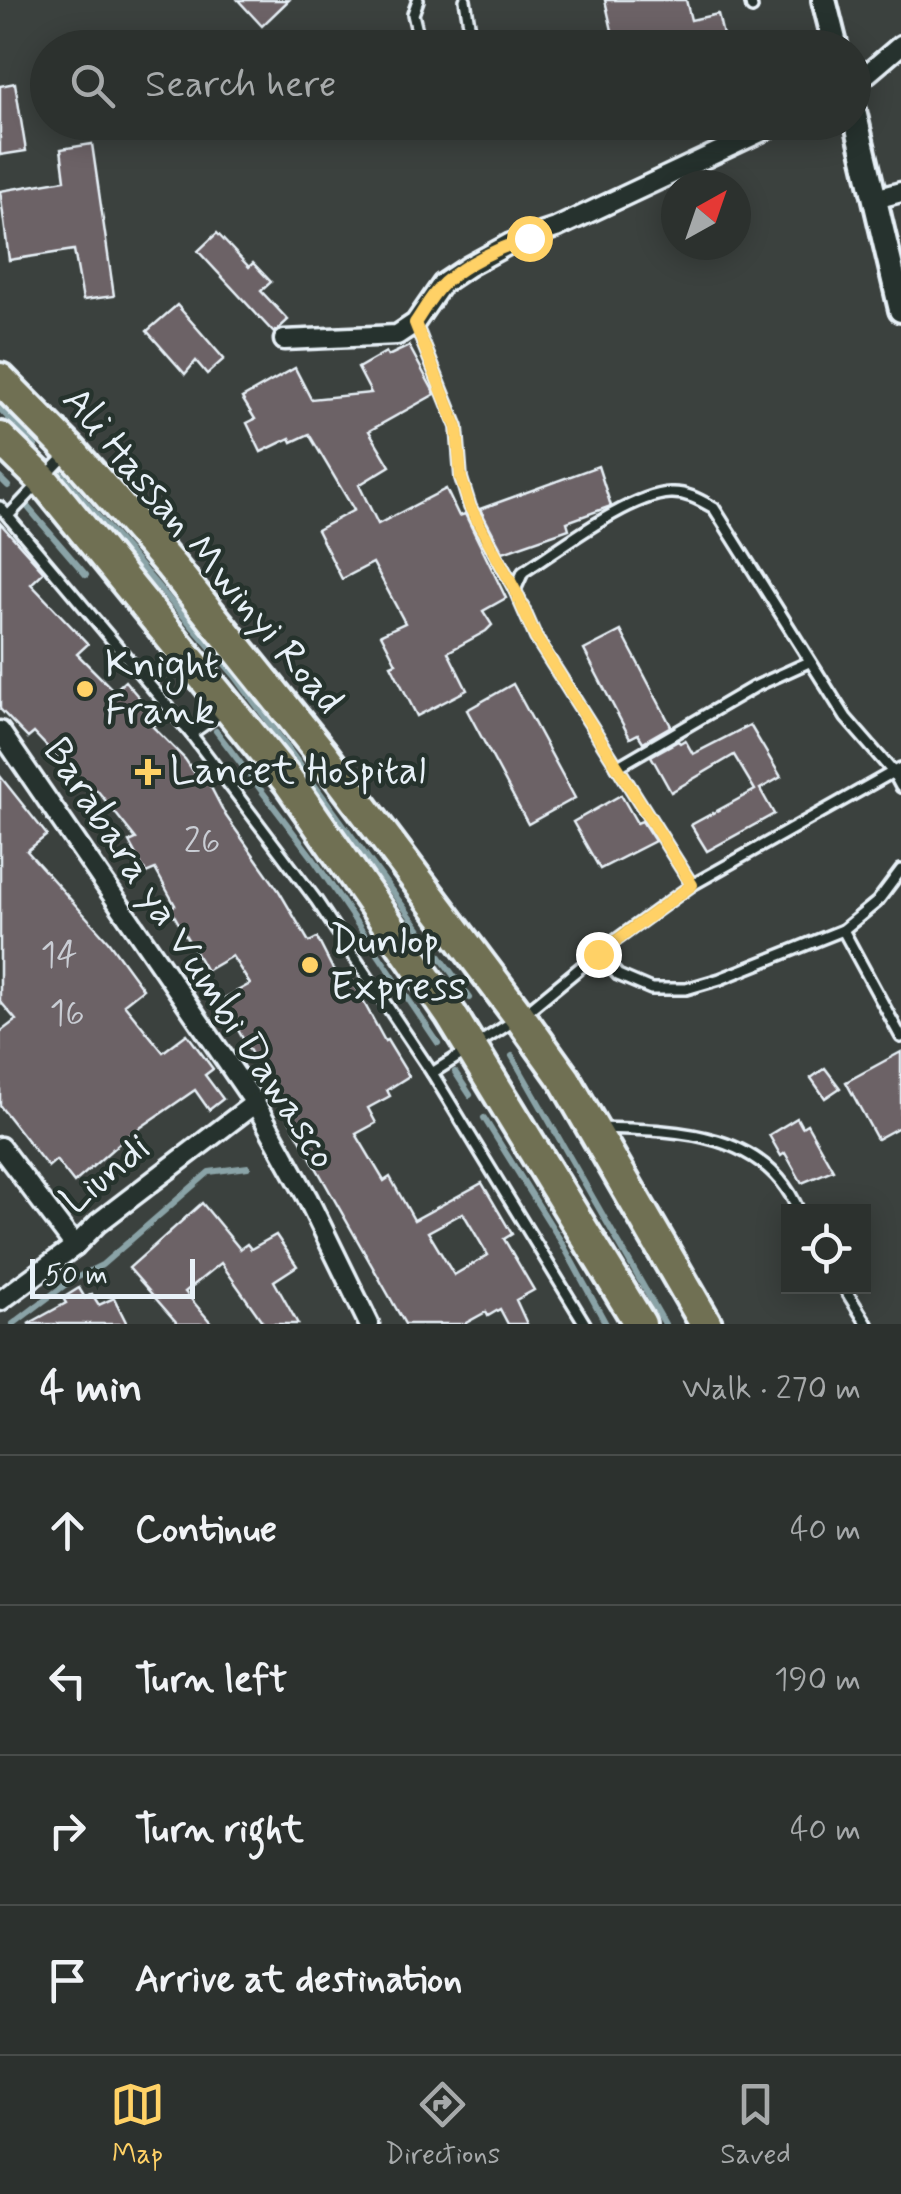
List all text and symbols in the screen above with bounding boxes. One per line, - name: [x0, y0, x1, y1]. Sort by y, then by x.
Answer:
- search box: [30, 30, 871, 140]
- icon: search: [65, 58, 120, 113]
- text: Search here: [145, 61, 336, 110]
- north arrow: [661, 170, 751, 260]
- route start: [507, 216, 553, 262]
- street label: Ali Hassan Mwinyi Road: [50, 376, 354, 726]
- place label: Knight Frank: [105, 640, 219, 738]
- marker: Knight Frank: [74, 678, 96, 700]
- street label: Barabara ya Vumbi Dawasco: [30, 728, 348, 1180]
- place label: Lancet Hospital: [170, 746, 426, 798]
- marker: Lancet Hospital: [135, 759, 161, 785]
- house number: 26: [184, 819, 220, 865]
- place label: Dunlop Express: [330, 916, 466, 1014]
- route end: [576, 932, 622, 978]
- house number: 14: [41, 933, 77, 979]
- marker: Dunlop Express: [299, 954, 321, 976]
- house number: 16: [49, 991, 85, 1037]
- street label: Liundi: [50, 1123, 162, 1227]
- map controls: [781, 1204, 871, 1294]
- button: locate: [781, 1204, 871, 1294]
- scale bar: [30, 1254, 195, 1298]
- text: 50 m: [45, 1258, 108, 1295]
- text: 4 min: [40, 1362, 142, 1417]
- text: Walk · 270 m: [682, 1368, 861, 1410]
- icon: ahead: [40, 1503, 95, 1558]
- text: Continue: [135, 1506, 277, 1555]
- text: 40 m: [790, 1509, 861, 1551]
- icon: left: [40, 1653, 95, 1708]
- text: Turn left: [135, 1656, 287, 1705]
- text: 190 m: [774, 1659, 861, 1701]
- icon: right: [40, 1803, 95, 1858]
- text: Turn right: [135, 1806, 304, 1855]
- text: 40 m: [790, 1809, 861, 1851]
- icon: arrive: [40, 1953, 95, 2008]
- text: Arrive at destination: [135, 1956, 462, 2005]
- tab: Map: [110, 2077, 165, 2174]
- tab: Directions: [385, 2077, 500, 2174]
- tab: Saved: [720, 2077, 791, 2174]

